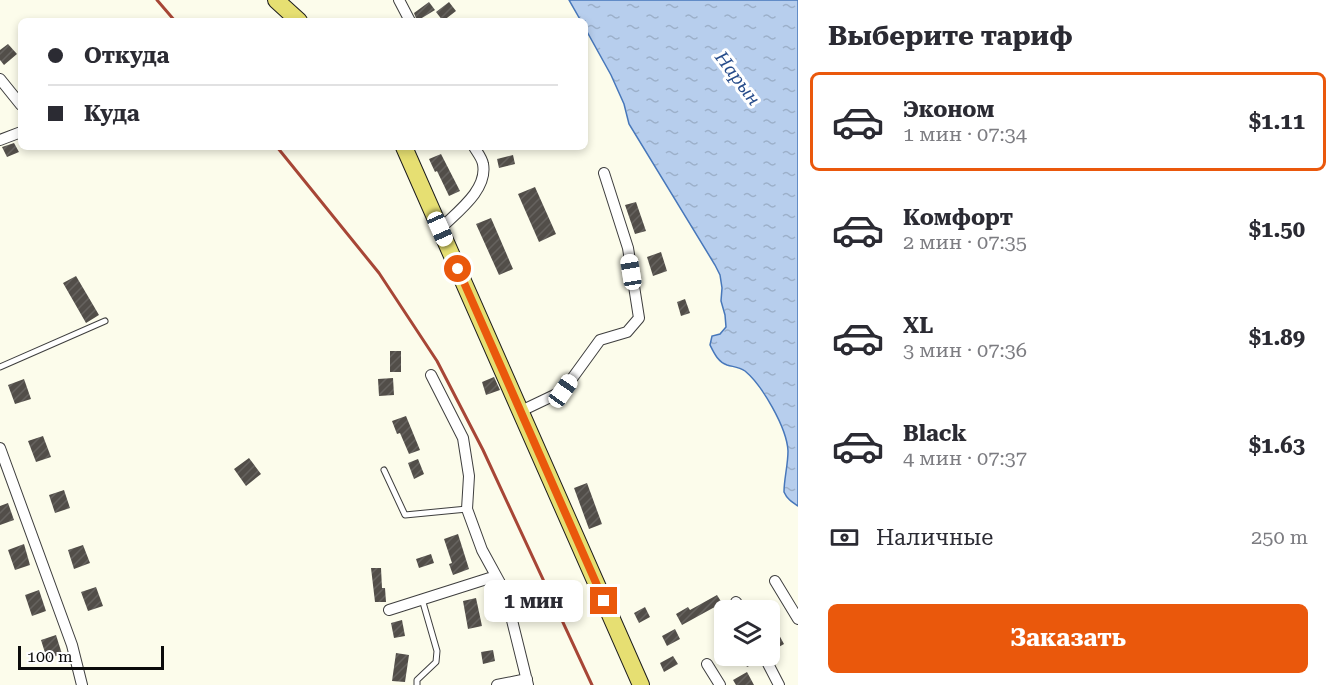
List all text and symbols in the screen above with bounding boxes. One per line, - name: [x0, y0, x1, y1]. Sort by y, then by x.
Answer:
- text: Выберите тариф: [828, 20, 1073, 52]
- text: Откуда: [84, 43, 169, 68]
- water label: Нарын: [710, 46, 765, 109]
- icon: car: [831, 95, 885, 149]
- text: Эконом: [903, 97, 994, 122]
- text: Куда: [84, 101, 140, 126]
- text: $1.11: [1249, 109, 1305, 134]
- text: 1 мин · 07:34: [903, 122, 1027, 146]
- icon: car: [831, 203, 885, 257]
- text: Комфорт: [903, 205, 1013, 230]
- car: [424, 209, 456, 249]
- text: $1.50: [1249, 217, 1305, 242]
- text: 2 мин · 07:35: [903, 230, 1027, 254]
- car: [619, 253, 643, 291]
- route start: [444, 255, 471, 282]
- icon: car: [831, 311, 885, 365]
- text: XL: [903, 313, 933, 338]
- text: $1.89: [1249, 325, 1305, 350]
- text: 3 мин · 07:36: [903, 338, 1027, 362]
- car: [545, 371, 581, 411]
- icon: car: [831, 419, 885, 473]
- text: Black: [903, 421, 967, 446]
- text: $1.63: [1249, 433, 1305, 458]
- text: 4 мин · 07:37: [903, 446, 1027, 470]
- icon: cash: [828, 521, 861, 554]
- text: Наличные: [876, 525, 993, 550]
- text: 250 m: [1251, 525, 1308, 549]
- callout: 1 мин: [484, 580, 583, 622]
- route end: [590, 587, 617, 614]
- text: 1 мин: [504, 589, 563, 613]
- map controls: [714, 600, 780, 666]
- button: layers: [714, 600, 780, 666]
- button: Заказать: [828, 604, 1308, 673]
- scale bar: [18, 643, 164, 670]
- text: 100 m: [27, 647, 73, 666]

